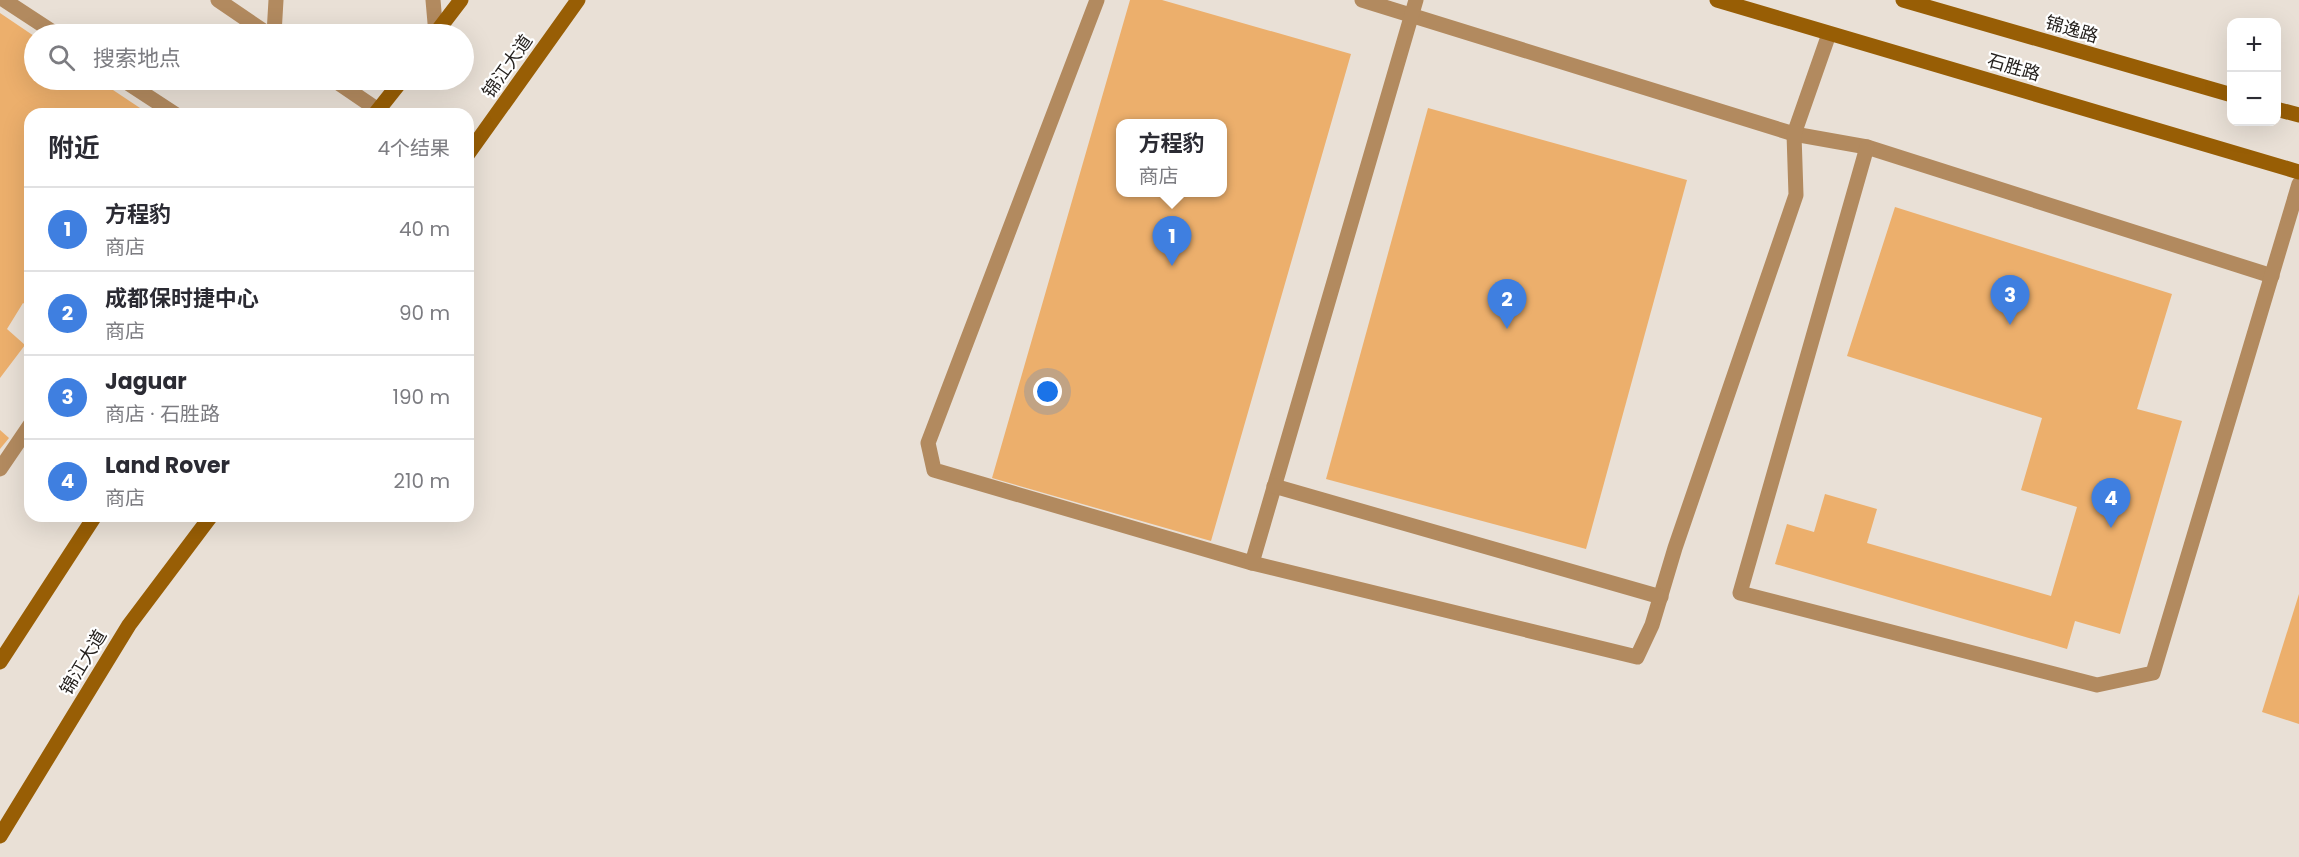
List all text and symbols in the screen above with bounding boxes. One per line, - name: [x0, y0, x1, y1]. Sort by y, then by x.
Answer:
- street label: 锦逸路: [2043, 10, 2101, 48]
- map controls: [2227, 18, 2281, 126]
- button: +: [2227, 18, 2281, 72]
- search box: [24, 24, 474, 90]
- street label: 锦江大道: [476, 29, 538, 103]
- icon: search: [45, 41, 78, 74]
- text: 搜索地点: [93, 43, 181, 74]
- street label: 石胜路: [1985, 48, 2043, 86]
- button: −: [2227, 72, 2281, 126]
- popup: [1116, 119, 1227, 197]
- text: 方程豹: [1138, 128, 1205, 159]
- text: 附近: [48, 130, 100, 166]
- text: 4个结果: [377, 134, 450, 162]
- text: 商店: [1138, 162, 1178, 190]
- text: 方程豹: [105, 199, 171, 230]
- text: 1: [64, 215, 71, 243]
- text: 40 m: [399, 215, 450, 243]
- pin: 1: [1152, 216, 1192, 266]
- text: 商店: [105, 233, 145, 261]
- pin: 3: [1990, 276, 2030, 325]
- pin: 2: [1488, 280, 1526, 329]
- text: 成都保时捷中心: [105, 283, 259, 314]
- text: 2: [62, 299, 73, 327]
- text: 90 m: [399, 299, 450, 327]
- text: 商店: [105, 317, 145, 345]
- text: Jaguar: [105, 366, 187, 397]
- your location: [1033, 377, 1062, 406]
- text: 3: [61, 383, 74, 411]
- text: 190 m: [393, 383, 450, 411]
- text: 商店 · 石胜路: [105, 400, 220, 428]
- text: Land Rover: [105, 450, 230, 481]
- text: 4: [61, 467, 74, 495]
- text: 210 m: [394, 467, 450, 495]
- pin: 4: [2092, 478, 2130, 528]
- text: 商店: [105, 484, 145, 512]
- street label: 锦江大道: [54, 625, 112, 699]

